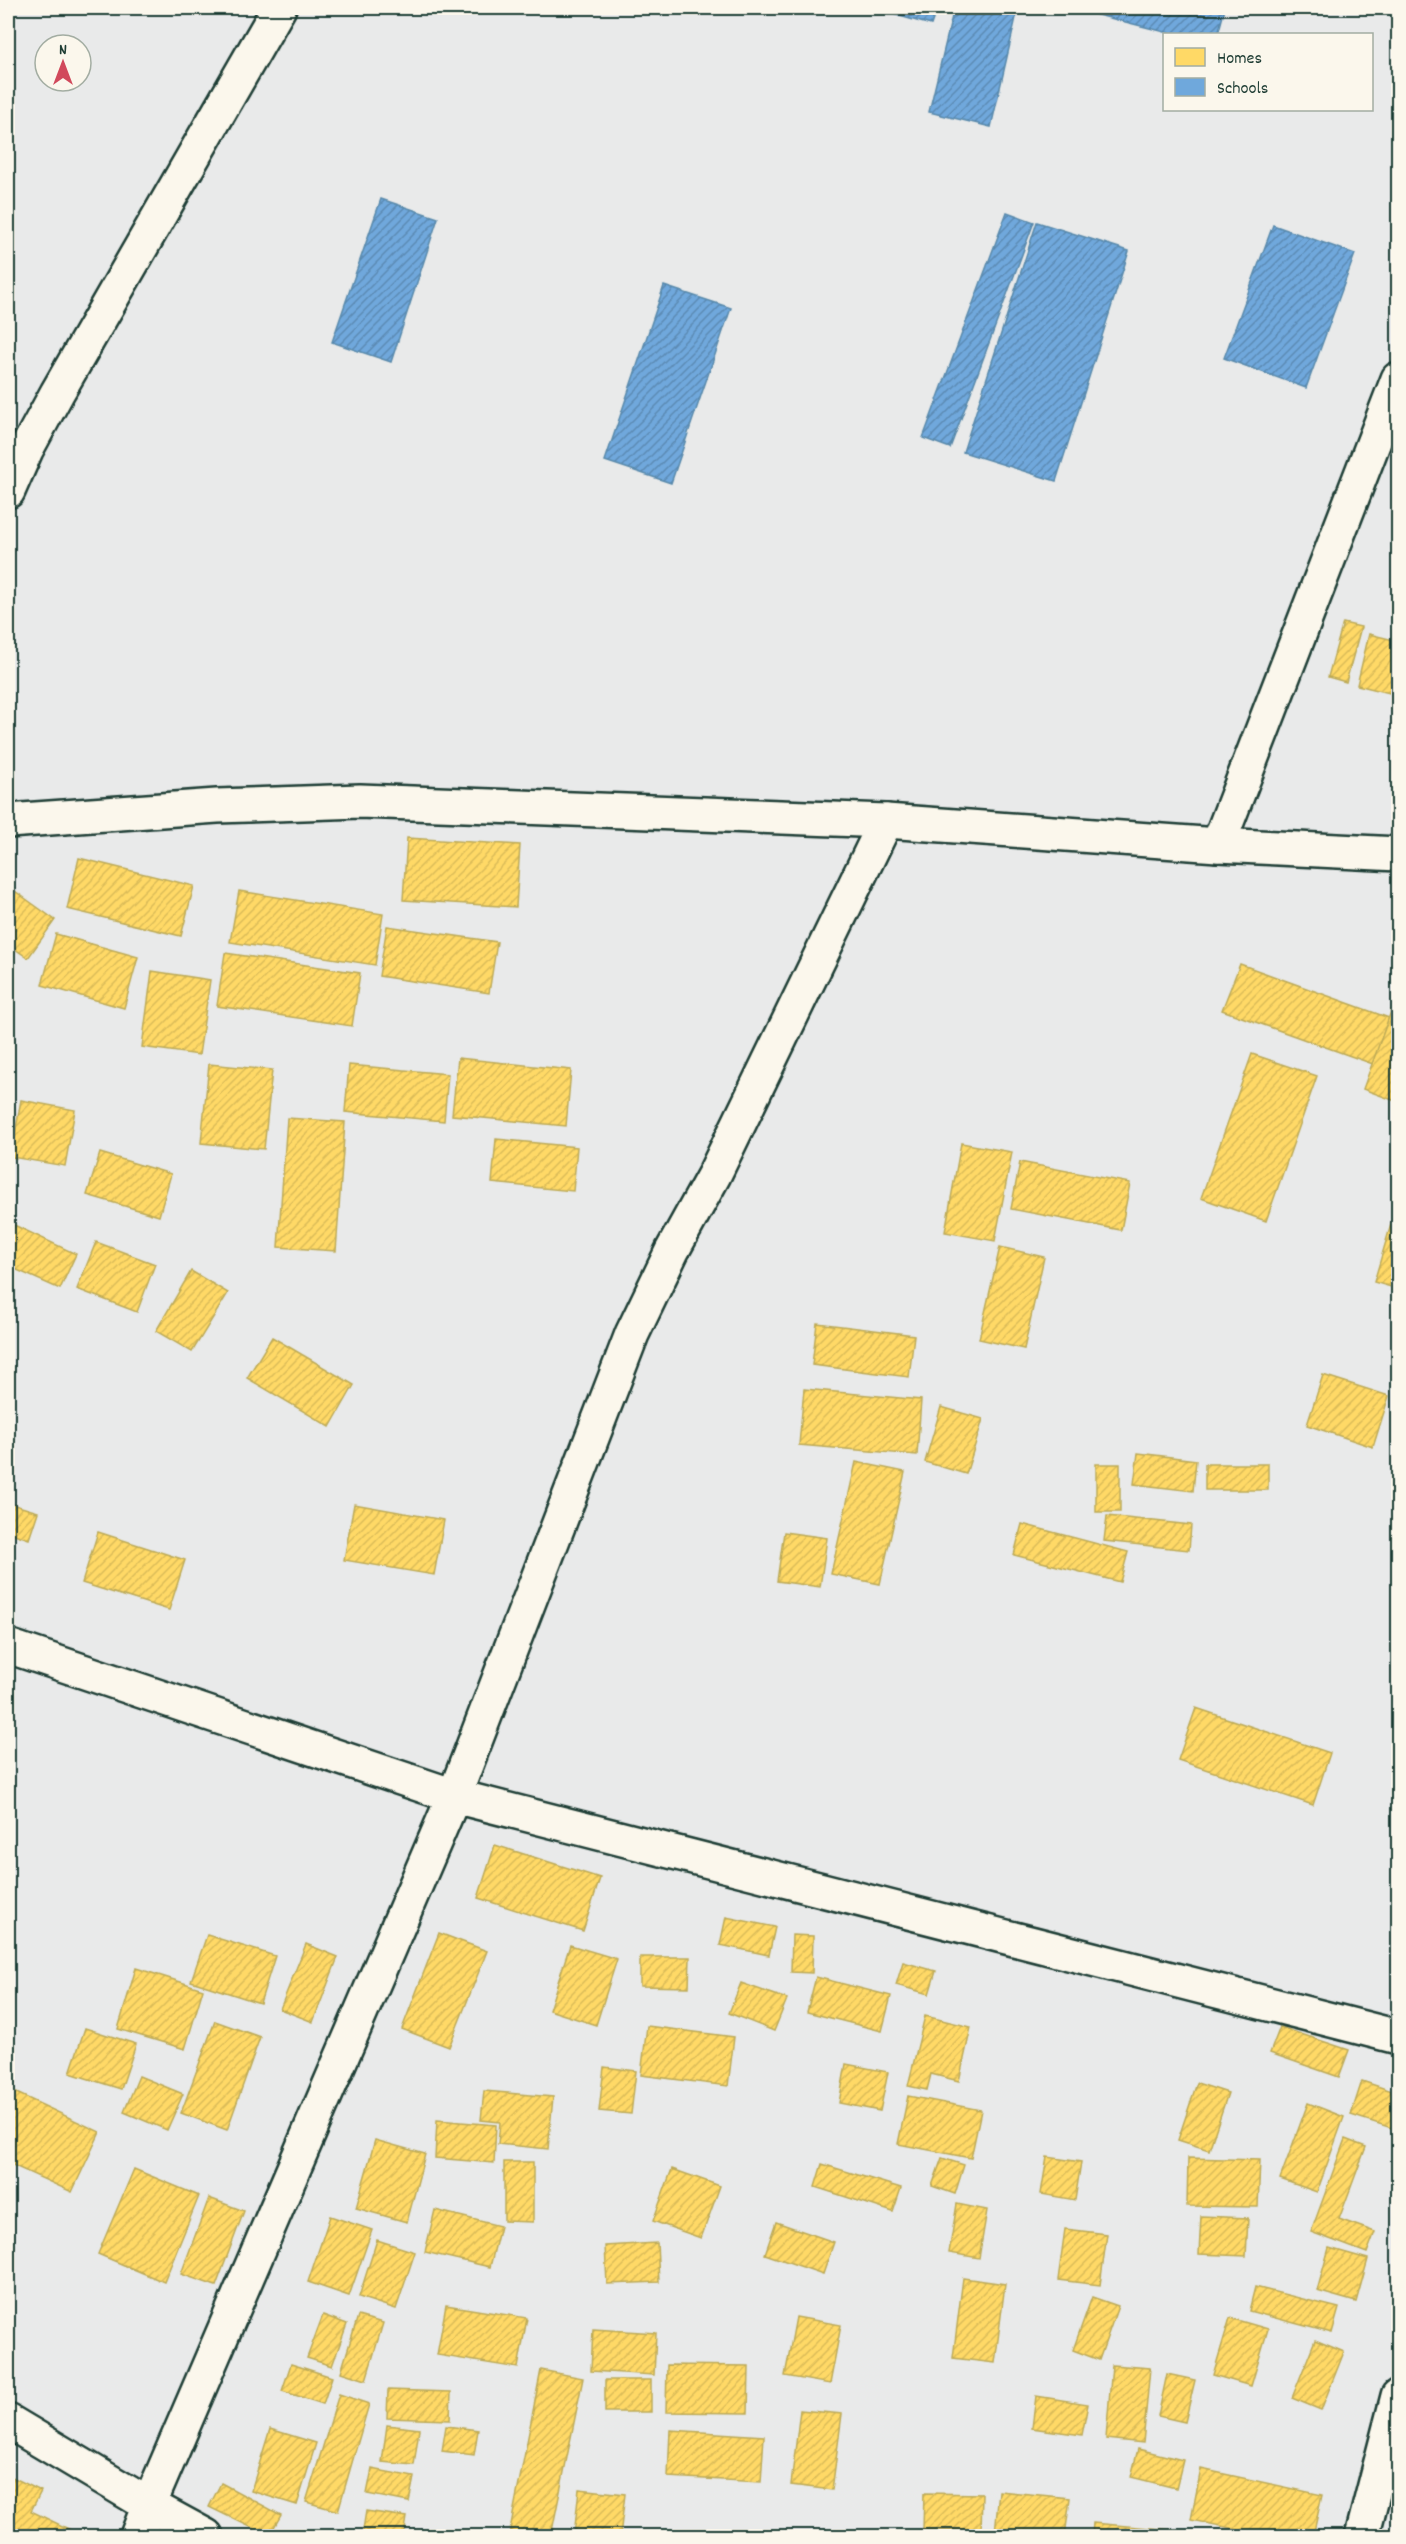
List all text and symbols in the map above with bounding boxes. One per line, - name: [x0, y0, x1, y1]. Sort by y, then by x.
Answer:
- north arrow: [33, 33, 93, 93]
- legend: [1163, 33, 1373, 111]
- text: N: [59, 39, 67, 62]
- text: Homes: [1217, 47, 1262, 72]
- text: Schools: [1217, 77, 1268, 102]

